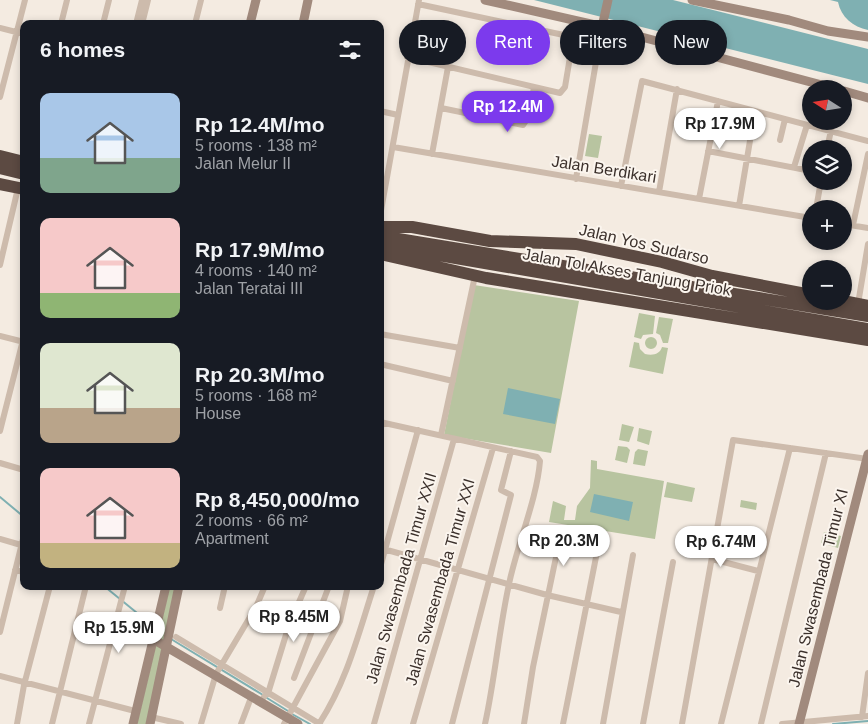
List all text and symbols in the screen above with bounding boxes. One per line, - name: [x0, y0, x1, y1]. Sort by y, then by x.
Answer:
- chip: Buy: [399, 20, 466, 65]
- chip: Rent: [476, 20, 550, 65]
- chip: Filters: [560, 20, 645, 65]
- chip: New: [655, 20, 727, 65]
- icon: filters: [336, 36, 364, 64]
- text: 6 homes: [40, 38, 125, 61]
- north arrow: [802, 80, 852, 130]
- map controls: [802, 80, 852, 310]
- pin: Rp 12.4M: [456, 90, 560, 133]
- text: Rp 12.4M: [473, 98, 543, 115]
- pin: Rp 17.9M: [668, 108, 772, 150]
- icon: home: [80, 113, 140, 173]
- text: Rp 12.4M/mo: [195, 113, 325, 136]
- text: Rp 17.9M: [685, 115, 755, 132]
- text: 5 rooms · 138 m²: [195, 137, 317, 154]
- button: layers: [802, 140, 852, 190]
- street label: Jalan Berdikari: [550, 152, 658, 186]
- text: Jalan Melur II: [195, 155, 291, 172]
- button: +: [802, 200, 852, 250]
- street label: Jalan Yos Sudarso: [578, 221, 711, 267]
- icon: home: [80, 238, 140, 298]
- text: Rp 17.9M/mo: [195, 238, 325, 261]
- street label: Jalan Tol Akses Tanjung Priok: [522, 245, 733, 299]
- button: −: [802, 260, 852, 310]
- text: 4 rooms · 140 m²: [195, 262, 317, 279]
- text: Jalan Teratai III: [195, 280, 303, 297]
- icon: home: [80, 363, 140, 423]
- text: Rp 20.3M/mo: [195, 363, 325, 386]
- text: 5 rooms · 168 m²: [195, 387, 317, 404]
- text: House: [195, 405, 241, 422]
- street label: Jalan Swasembada Timur XXII: [362, 470, 440, 686]
- street label: Jalan Swasembada Timur XXI: [401, 476, 479, 688]
- street label: Jalan Swasembada Timur XI: [785, 487, 851, 689]
- icon: home: [80, 488, 140, 548]
- text: Rp 8,450,000/mo: [195, 488, 360, 511]
- text: 2 rooms · 66 m²: [195, 512, 308, 529]
- pin: Rp 20.3M: [512, 524, 616, 567]
- pin: Rp 6.74M: [669, 526, 773, 568]
- text: Apartment: [195, 530, 269, 547]
- text: Rp 20.3M: [529, 532, 599, 549]
- text: Rp 6.74M: [686, 533, 756, 550]
- pin: Rp 8.45M: [242, 600, 346, 643]
- text: Rp 8.45M: [259, 608, 329, 625]
- pin: Rp 15.9M: [67, 612, 171, 654]
- text: Rp 15.9M: [84, 619, 154, 636]

